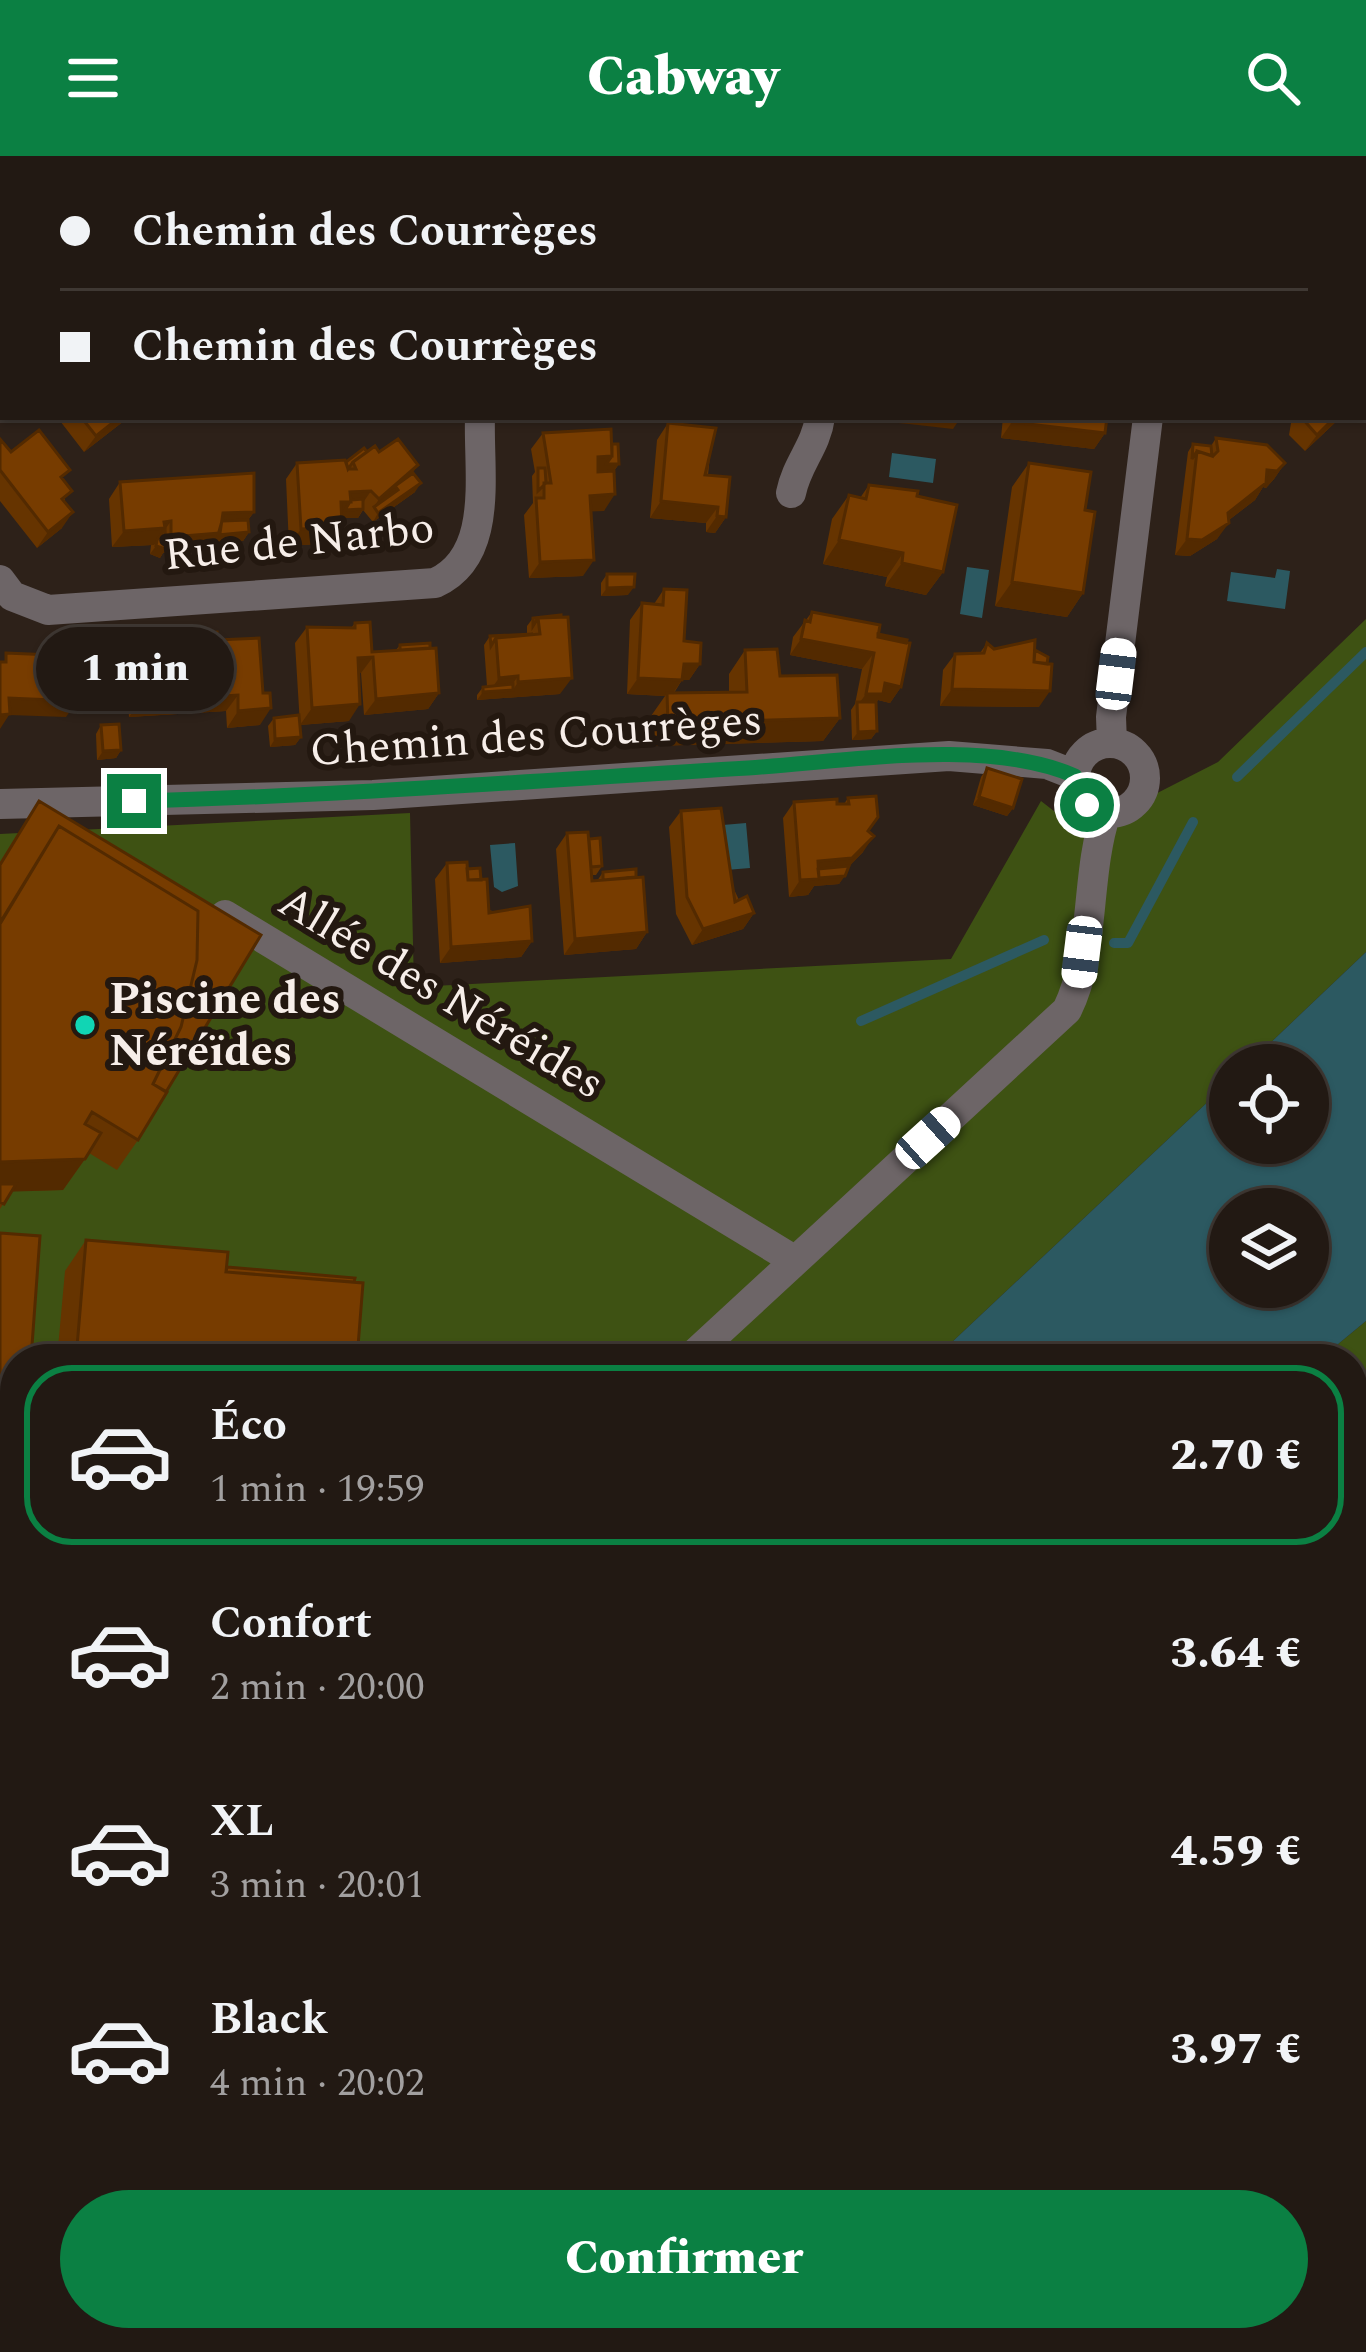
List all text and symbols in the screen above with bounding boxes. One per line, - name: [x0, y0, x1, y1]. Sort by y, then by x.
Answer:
- text: Cabway: [587, 37, 779, 119]
- icon: menu: [60, 45, 126, 111]
- icon: search: [1240, 45, 1306, 111]
- text: Chemin des Courrèges: [132, 197, 598, 266]
- text: Chemin des Courrèges: [132, 312, 598, 381]
- street label: Rue de Narbo: [160, 494, 438, 590]
- callout: 1 min: [35, 627, 233, 711]
- car: [1094, 636, 1138, 712]
- text: 1 min: [81, 639, 189, 698]
- street label: Chemin des Courrèges: [307, 686, 765, 786]
- route end: [107, 774, 161, 828]
- route start: [1060, 778, 1114, 832]
- street label: Allée des Néréides: [265, 868, 617, 1118]
- car: [1060, 914, 1104, 990]
- place label: Piscine des Néréïdes: [109, 965, 341, 1086]
- marker: Piscine des Néréïdes: [72, 1012, 98, 1038]
- map controls: [1209, 1044, 1329, 1308]
- button: locate: [1209, 1044, 1329, 1164]
- car: [889, 1101, 967, 1175]
- button: layers: [1209, 1188, 1329, 1308]
- text: Éco: [210, 1391, 287, 1460]
- icon: car: [66, 1401, 174, 1509]
- text: 2.70 €: [1170, 1421, 1302, 1490]
- text: 1 min · 19:59: [210, 1460, 425, 1519]
- text: Confort: [210, 1589, 372, 1658]
- icon: car: [66, 1599, 174, 1707]
- text: 3.64 €: [1170, 1619, 1302, 1688]
- text: 2 min · 20:00: [210, 1658, 425, 1717]
- text: XL: [210, 1787, 274, 1856]
- icon: car: [66, 1797, 174, 1905]
- text: 4.59 €: [1170, 1817, 1302, 1886]
- text: 3 min · 20:01: [210, 1856, 425, 1915]
- text: Black: [210, 1985, 328, 2054]
- icon: car: [66, 1995, 174, 2103]
- text: 3.97 €: [1170, 2015, 1302, 2084]
- text: 4 min · 20:02: [210, 2054, 425, 2113]
- button: Confirmer: [60, 2190, 1308, 2328]

